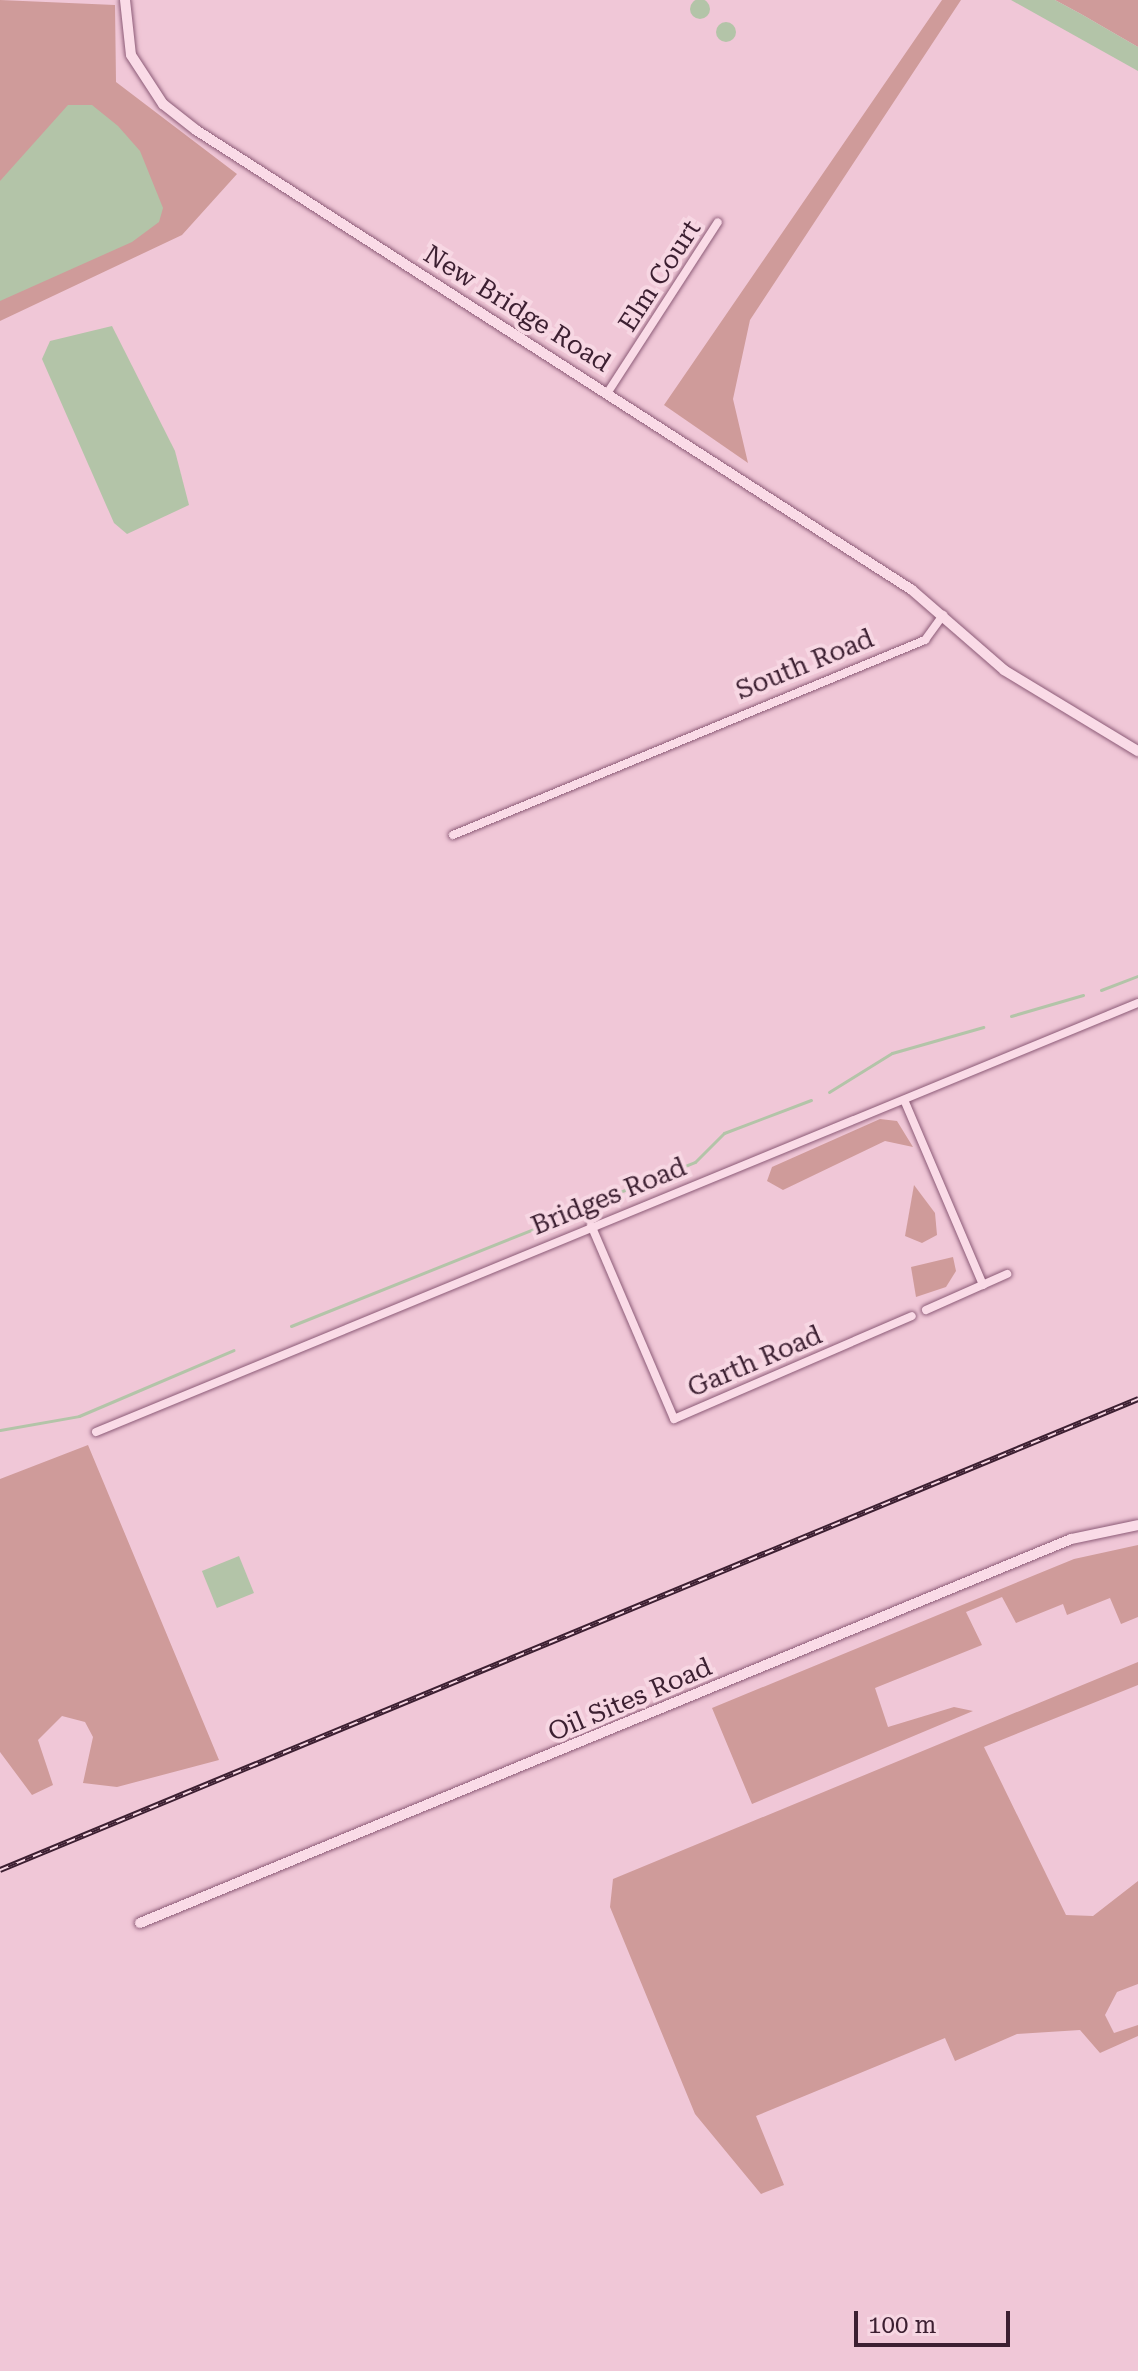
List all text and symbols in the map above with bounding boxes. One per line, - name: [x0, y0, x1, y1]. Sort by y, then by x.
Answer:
- street label: Elm Court: [612, 214, 708, 338]
- street label: New Bridge Road: [418, 239, 616, 379]
- street label: South Road: [732, 623, 878, 707]
- street label: Bridges Road: [527, 1152, 691, 1242]
- street label: Garth Road: [683, 1320, 827, 1404]
- street label: Oil Sites Road: [544, 1652, 716, 1748]
- scale bar: [858, 2295, 1014, 2345]
- text: 100 m: [868, 2311, 936, 2339]

